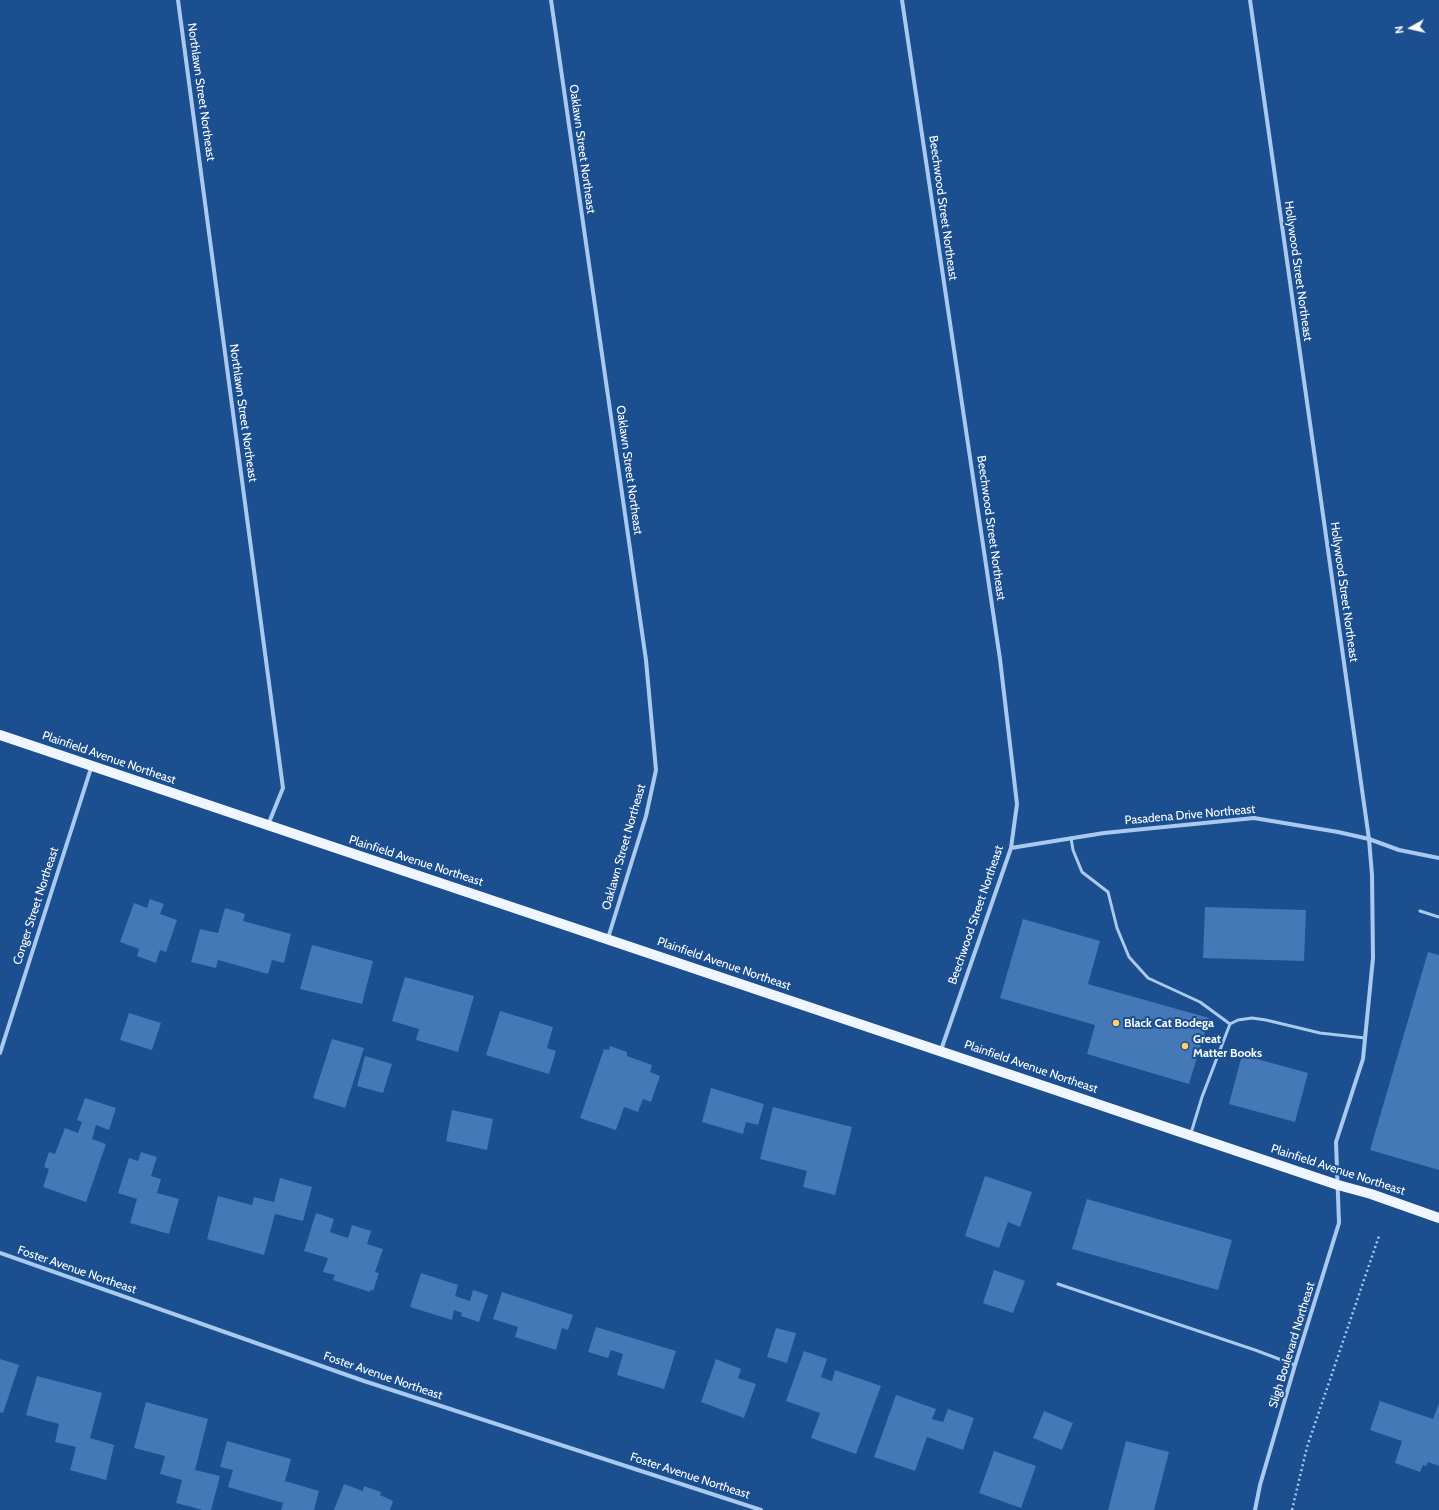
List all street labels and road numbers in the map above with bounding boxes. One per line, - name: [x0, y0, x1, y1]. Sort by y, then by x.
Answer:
- street label: Northlawn Street Northeast: [184, 22, 218, 162]
- street label: Oaklawn Street Northeast: [566, 83, 598, 215]
- street label: Beechwood Street Northeast: [926, 135, 960, 281]
- street label: Hollywood Street Northeast: [1281, 200, 1315, 342]
- street label: Northlawn Street Northeast: [226, 343, 260, 483]
- street label: Oaklawn Street Northeast: [613, 404, 645, 536]
- street label: Beechwood Street Northeast: [974, 455, 1008, 601]
- street label: Hollywood Street Northeast: [1327, 521, 1361, 663]
- street label: Plainfield Avenue Northeast: [40, 728, 178, 788]
- street label: Oaklawn Street Northeast: [599, 782, 649, 912]
- street label: Pasadena Drive Northeast: [1124, 802, 1256, 828]
- street label: Plainfield Avenue Northeast: [347, 832, 485, 890]
- street label: Beechwood Street Northeast: [945, 844, 1007, 986]
- street label: Conger Street Northeast: [10, 845, 62, 967]
- street label: Plainfield Avenue Northeast: [655, 934, 793, 994]
- street label: Plainfield Avenue Northeast: [962, 1037, 1100, 1097]
- street label: Plainfield Avenue Northeast: [1269, 1141, 1407, 1199]
- street label: Foster Avenue Northeast: [16, 1243, 138, 1297]
- street label: Sligh Boulevard Northeast: [1266, 1280, 1318, 1410]
- street label: Foster Avenue Northeast: [322, 1349, 444, 1403]
- street label: Foster Avenue Northeast: [628, 1450, 752, 1502]

